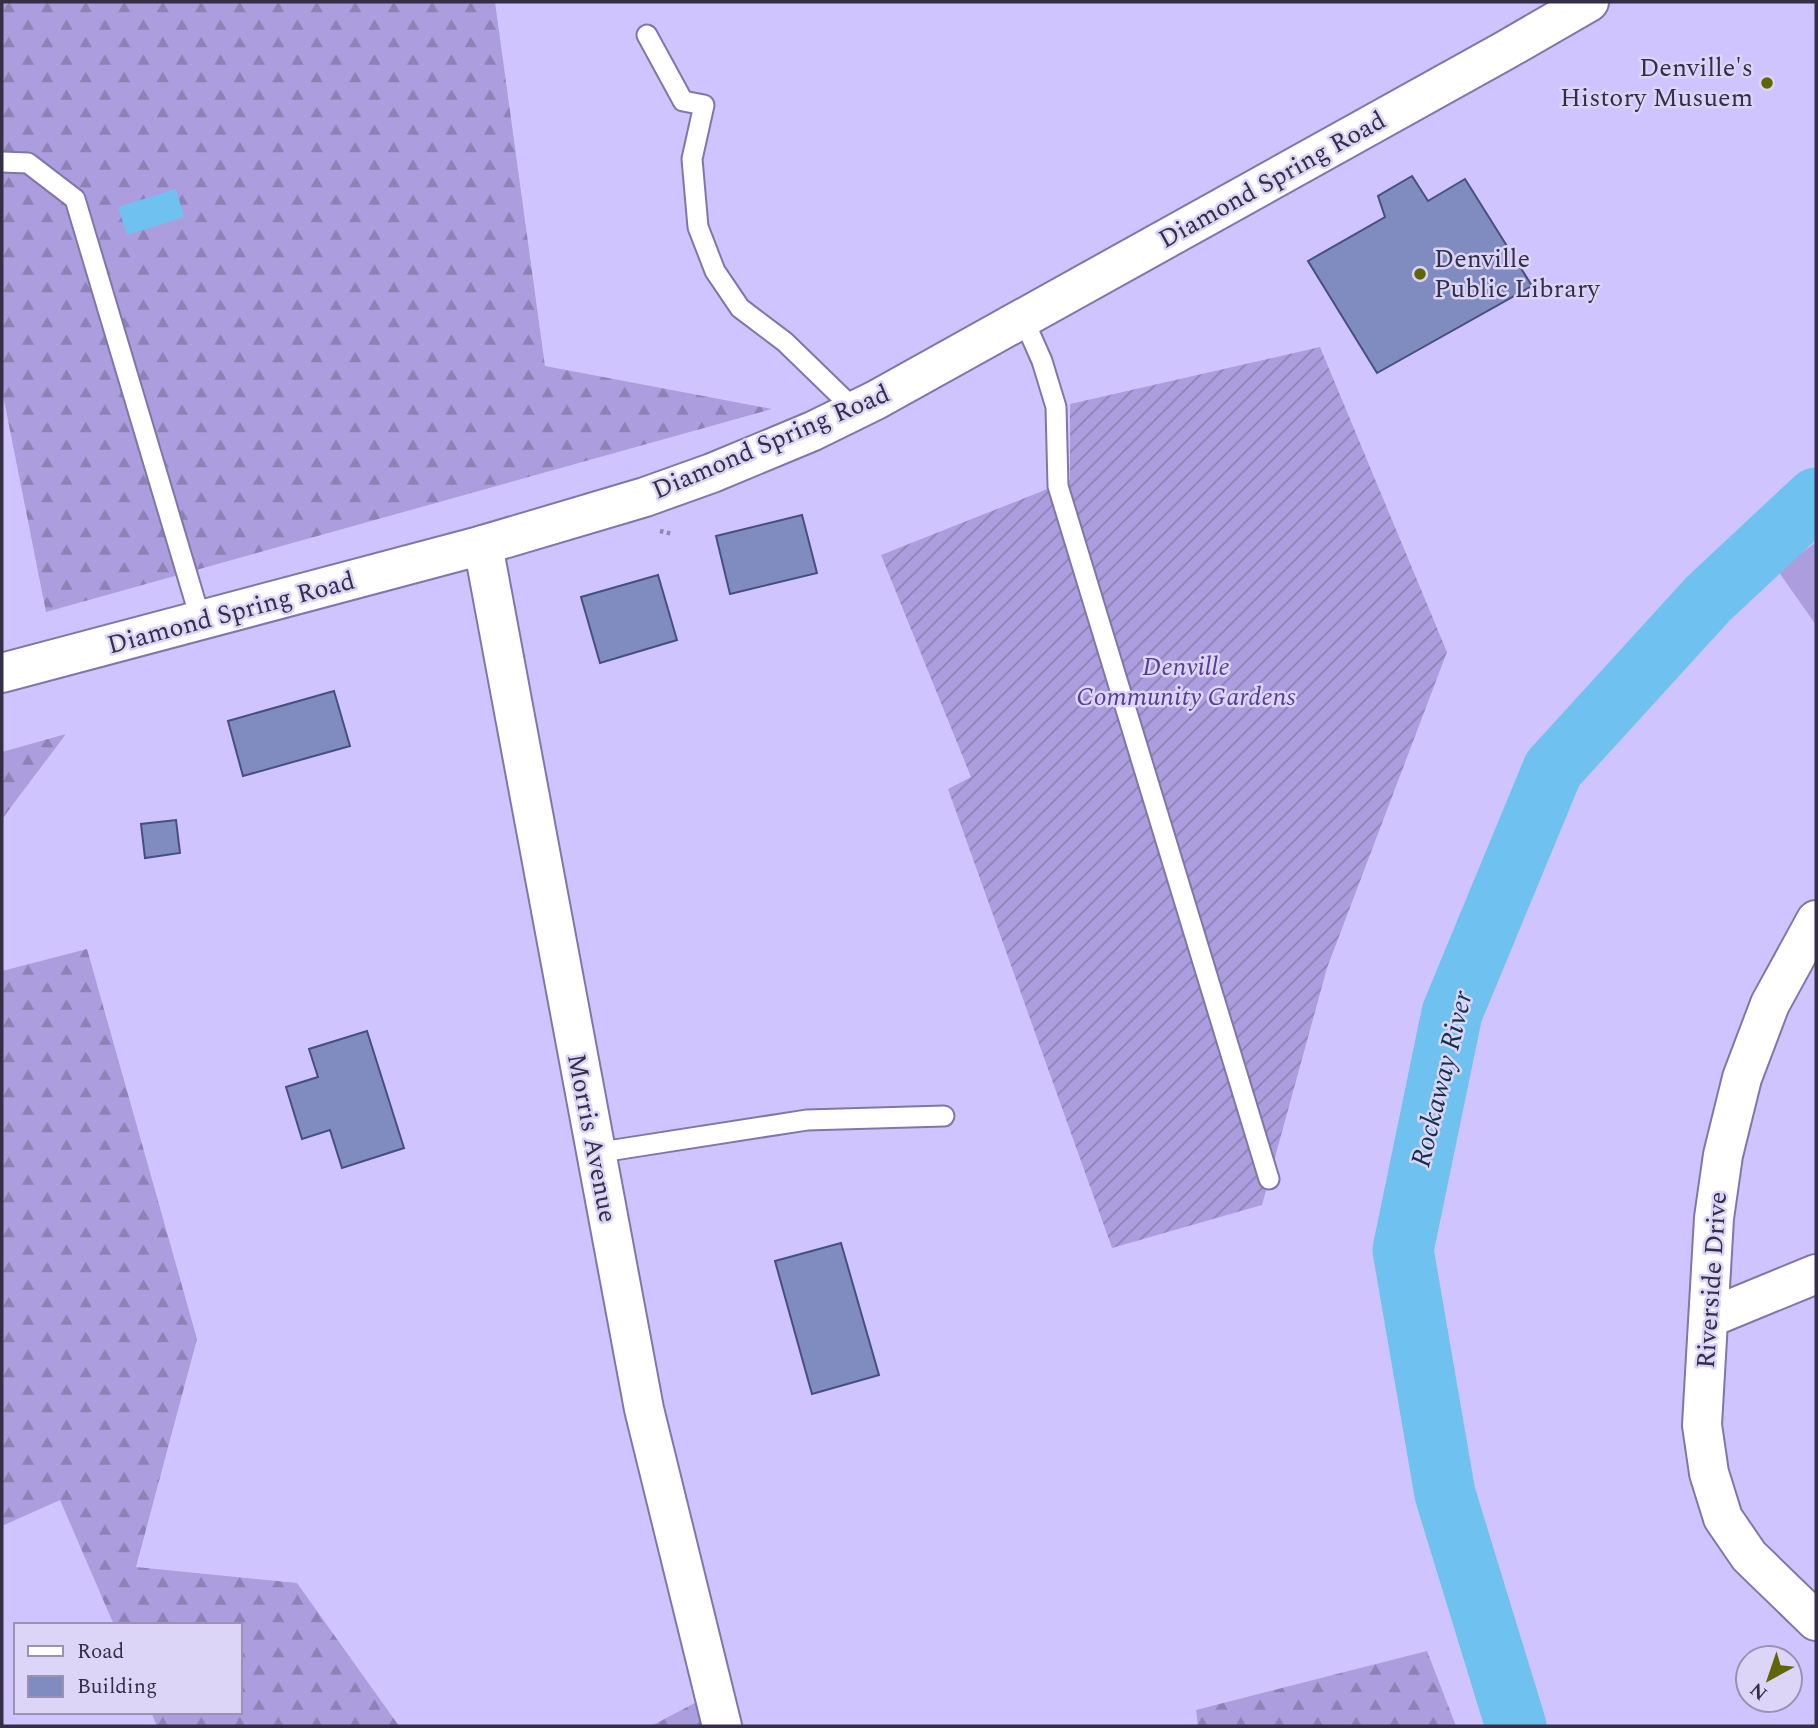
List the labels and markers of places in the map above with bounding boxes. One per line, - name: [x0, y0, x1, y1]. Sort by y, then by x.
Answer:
- place label: Denville's History Musuem: [1560, 48, 1753, 118]
- marker: Denville's History Musuem: [1759, 75, 1775, 91]
- place label: Denville Public Library: [1434, 239, 1601, 309]
- marker: Denville Public Library: [1412, 266, 1428, 282]

